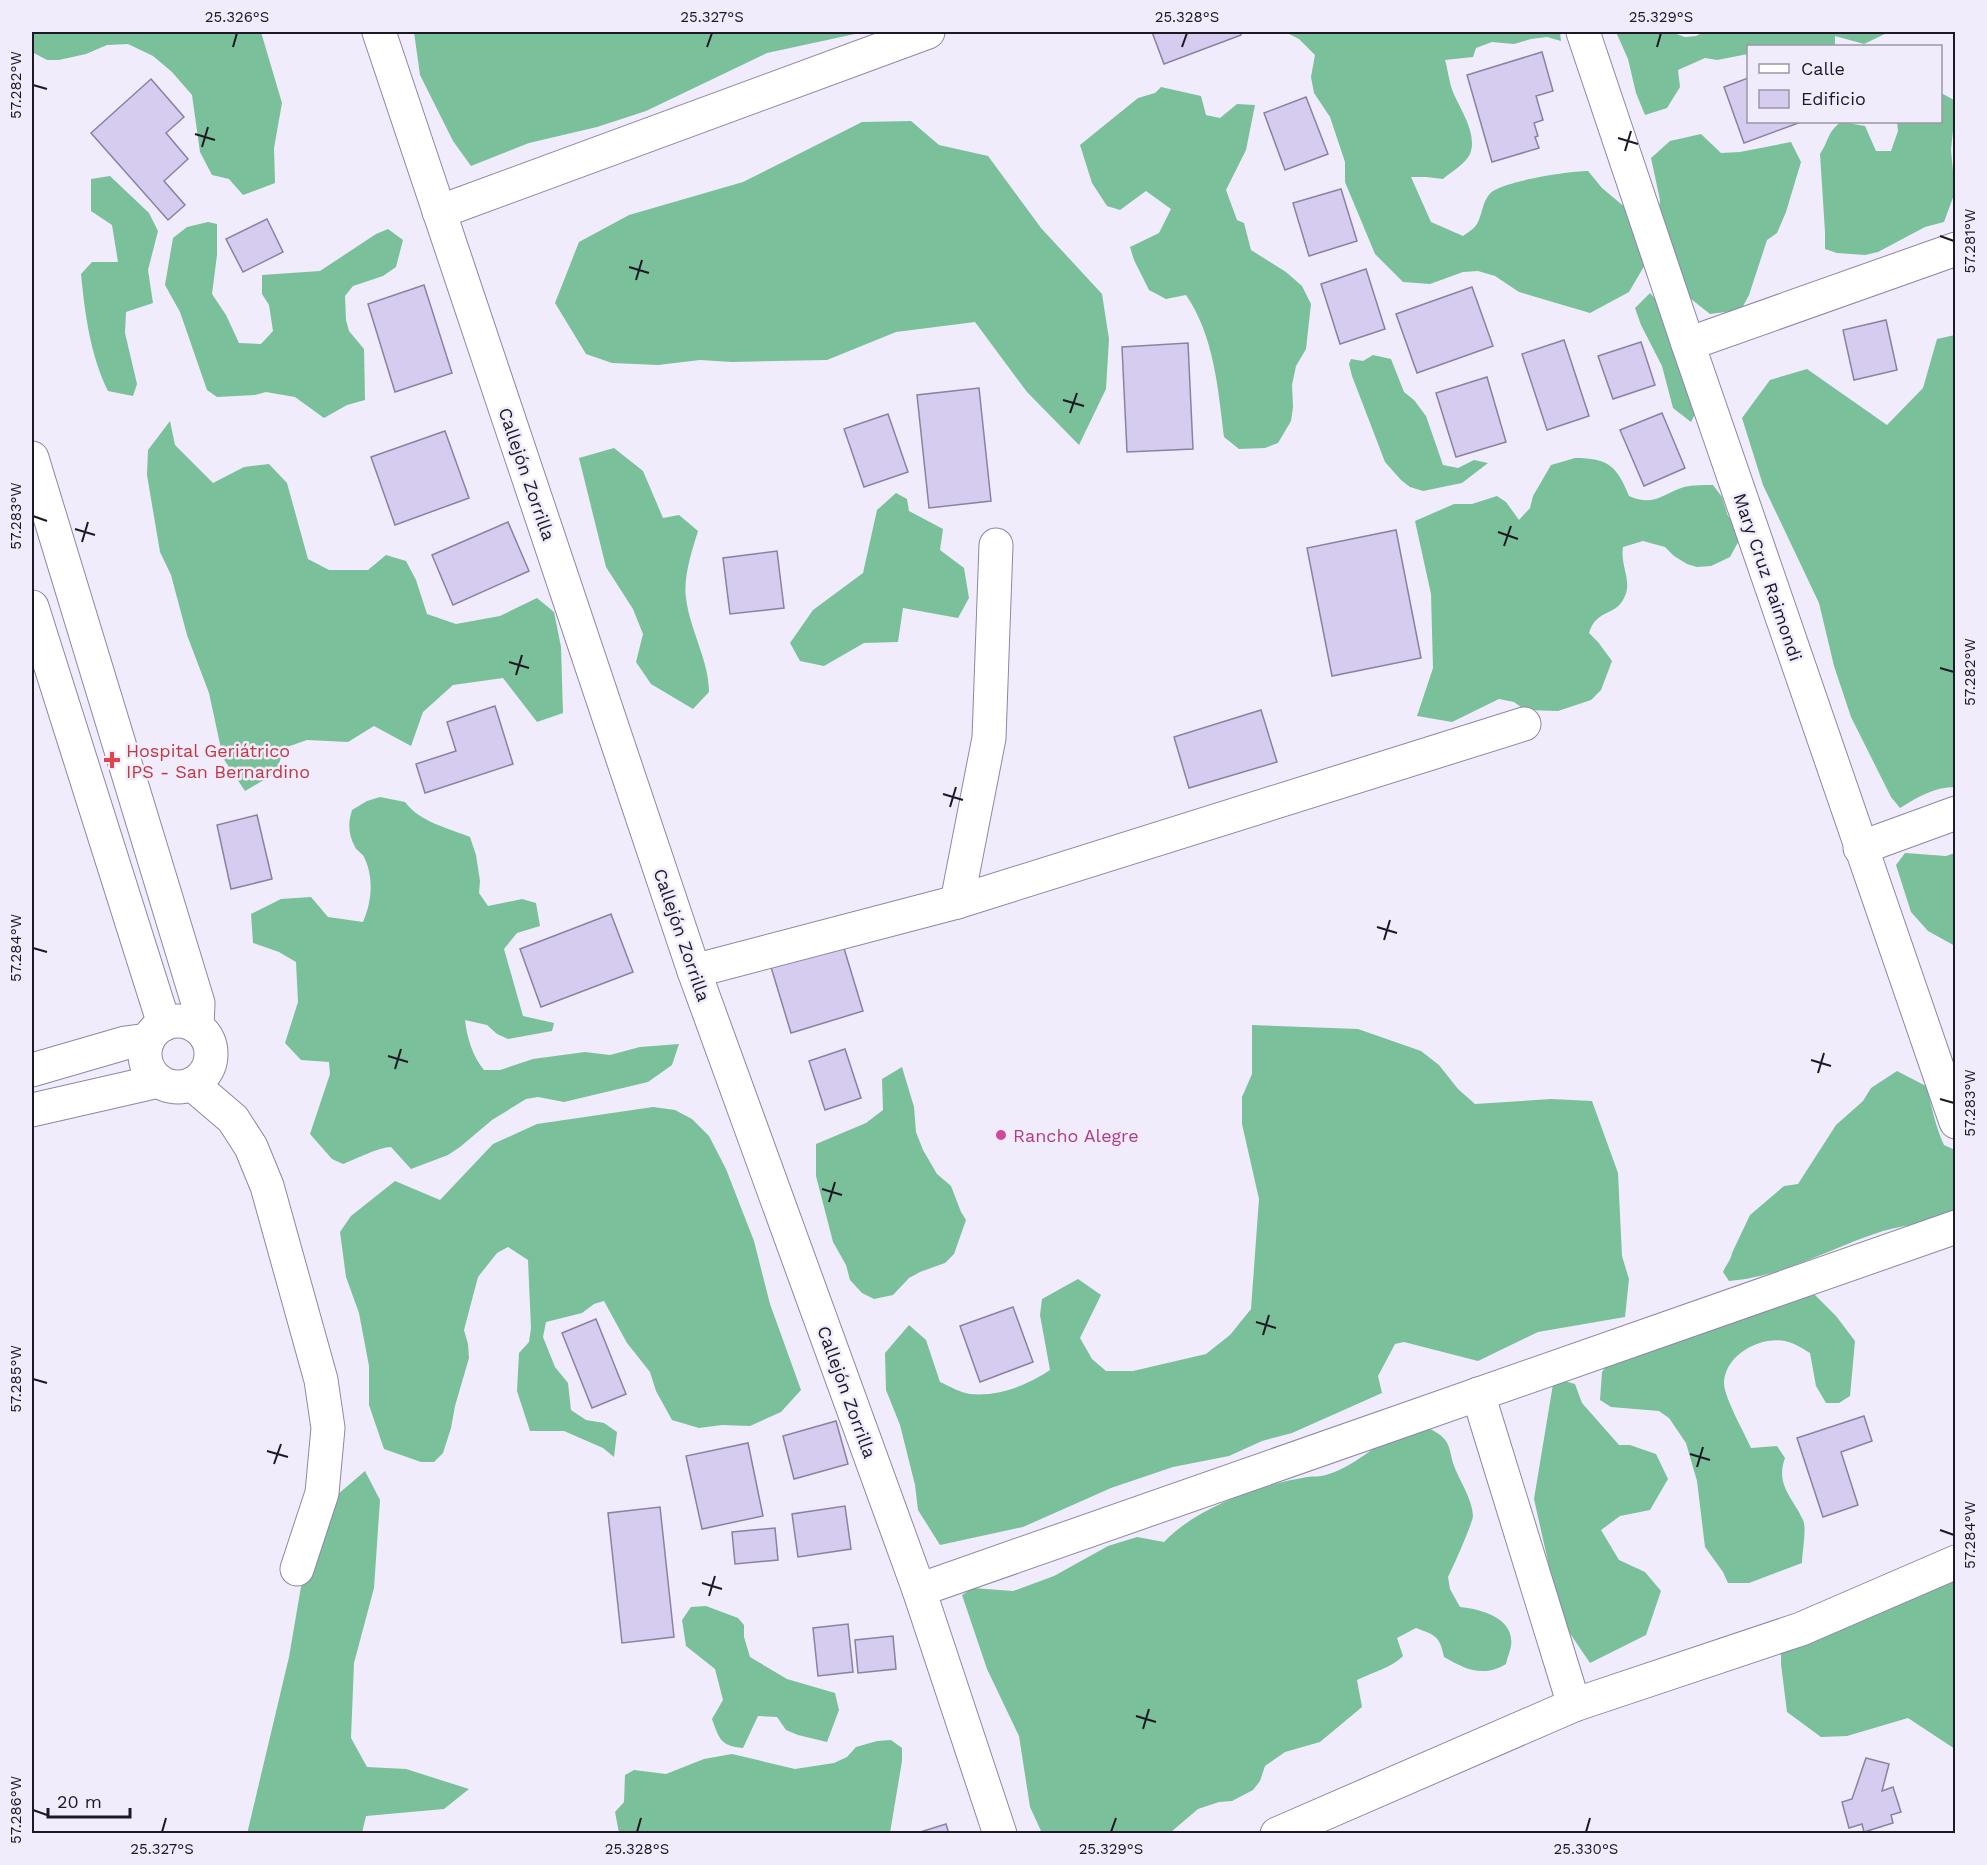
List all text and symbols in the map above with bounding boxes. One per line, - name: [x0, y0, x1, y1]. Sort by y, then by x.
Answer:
- text: 25.326°S: [205, 8, 269, 26]
- text: 25.327°S: [680, 8, 744, 26]
- text: 25.328°S: [1155, 8, 1219, 26]
- text: 25.329°S: [1629, 8, 1693, 26]
- legend: [1747, 45, 1942, 123]
- text: 57.282°W: [7, 51, 25, 119]
- text: Calle: [1801, 58, 1845, 79]
- text: Edificio: [1801, 88, 1866, 109]
- text: 57.281°W: [1961, 209, 1979, 273]
- street label: Callejón Zorrilla: [494, 405, 560, 543]
- text: 57.283°W: [7, 482, 25, 550]
- street label: Mary Cruz Raimondi: [1729, 490, 1807, 664]
- text: 57.282°W: [1961, 638, 1979, 706]
- place label: Hospital Geriátrico IPS - San Bernardino: [126, 740, 310, 782]
- marker: Hospital Geriátrico IPS - San Bernardino: [103, 751, 121, 769]
- street label: Callejón Zorrilla: [649, 866, 715, 1004]
- text: 57.284°W: [7, 914, 25, 982]
- text: 57.283°W: [1961, 1069, 1979, 1137]
- place label: Rancho Alegre: [1013, 1125, 1139, 1146]
- marker: Rancho Alegre: [994, 1128, 1008, 1142]
- street label: Callejón Zorrilla: [813, 1323, 881, 1461]
- text: 57.285°W: [7, 1345, 25, 1413]
- text: 57.284°W: [1961, 1501, 1979, 1569]
- text: 57.286°W: [7, 1776, 25, 1844]
- scale bar: [48, 1781, 130, 1819]
- text: 20 m: [57, 1791, 102, 1812]
- text: 25.327°S: [130, 1840, 194, 1858]
- text: 25.328°S: [605, 1840, 669, 1858]
- text: 25.329°S: [1079, 1840, 1143, 1858]
- text: 25.330°S: [1554, 1840, 1618, 1858]

